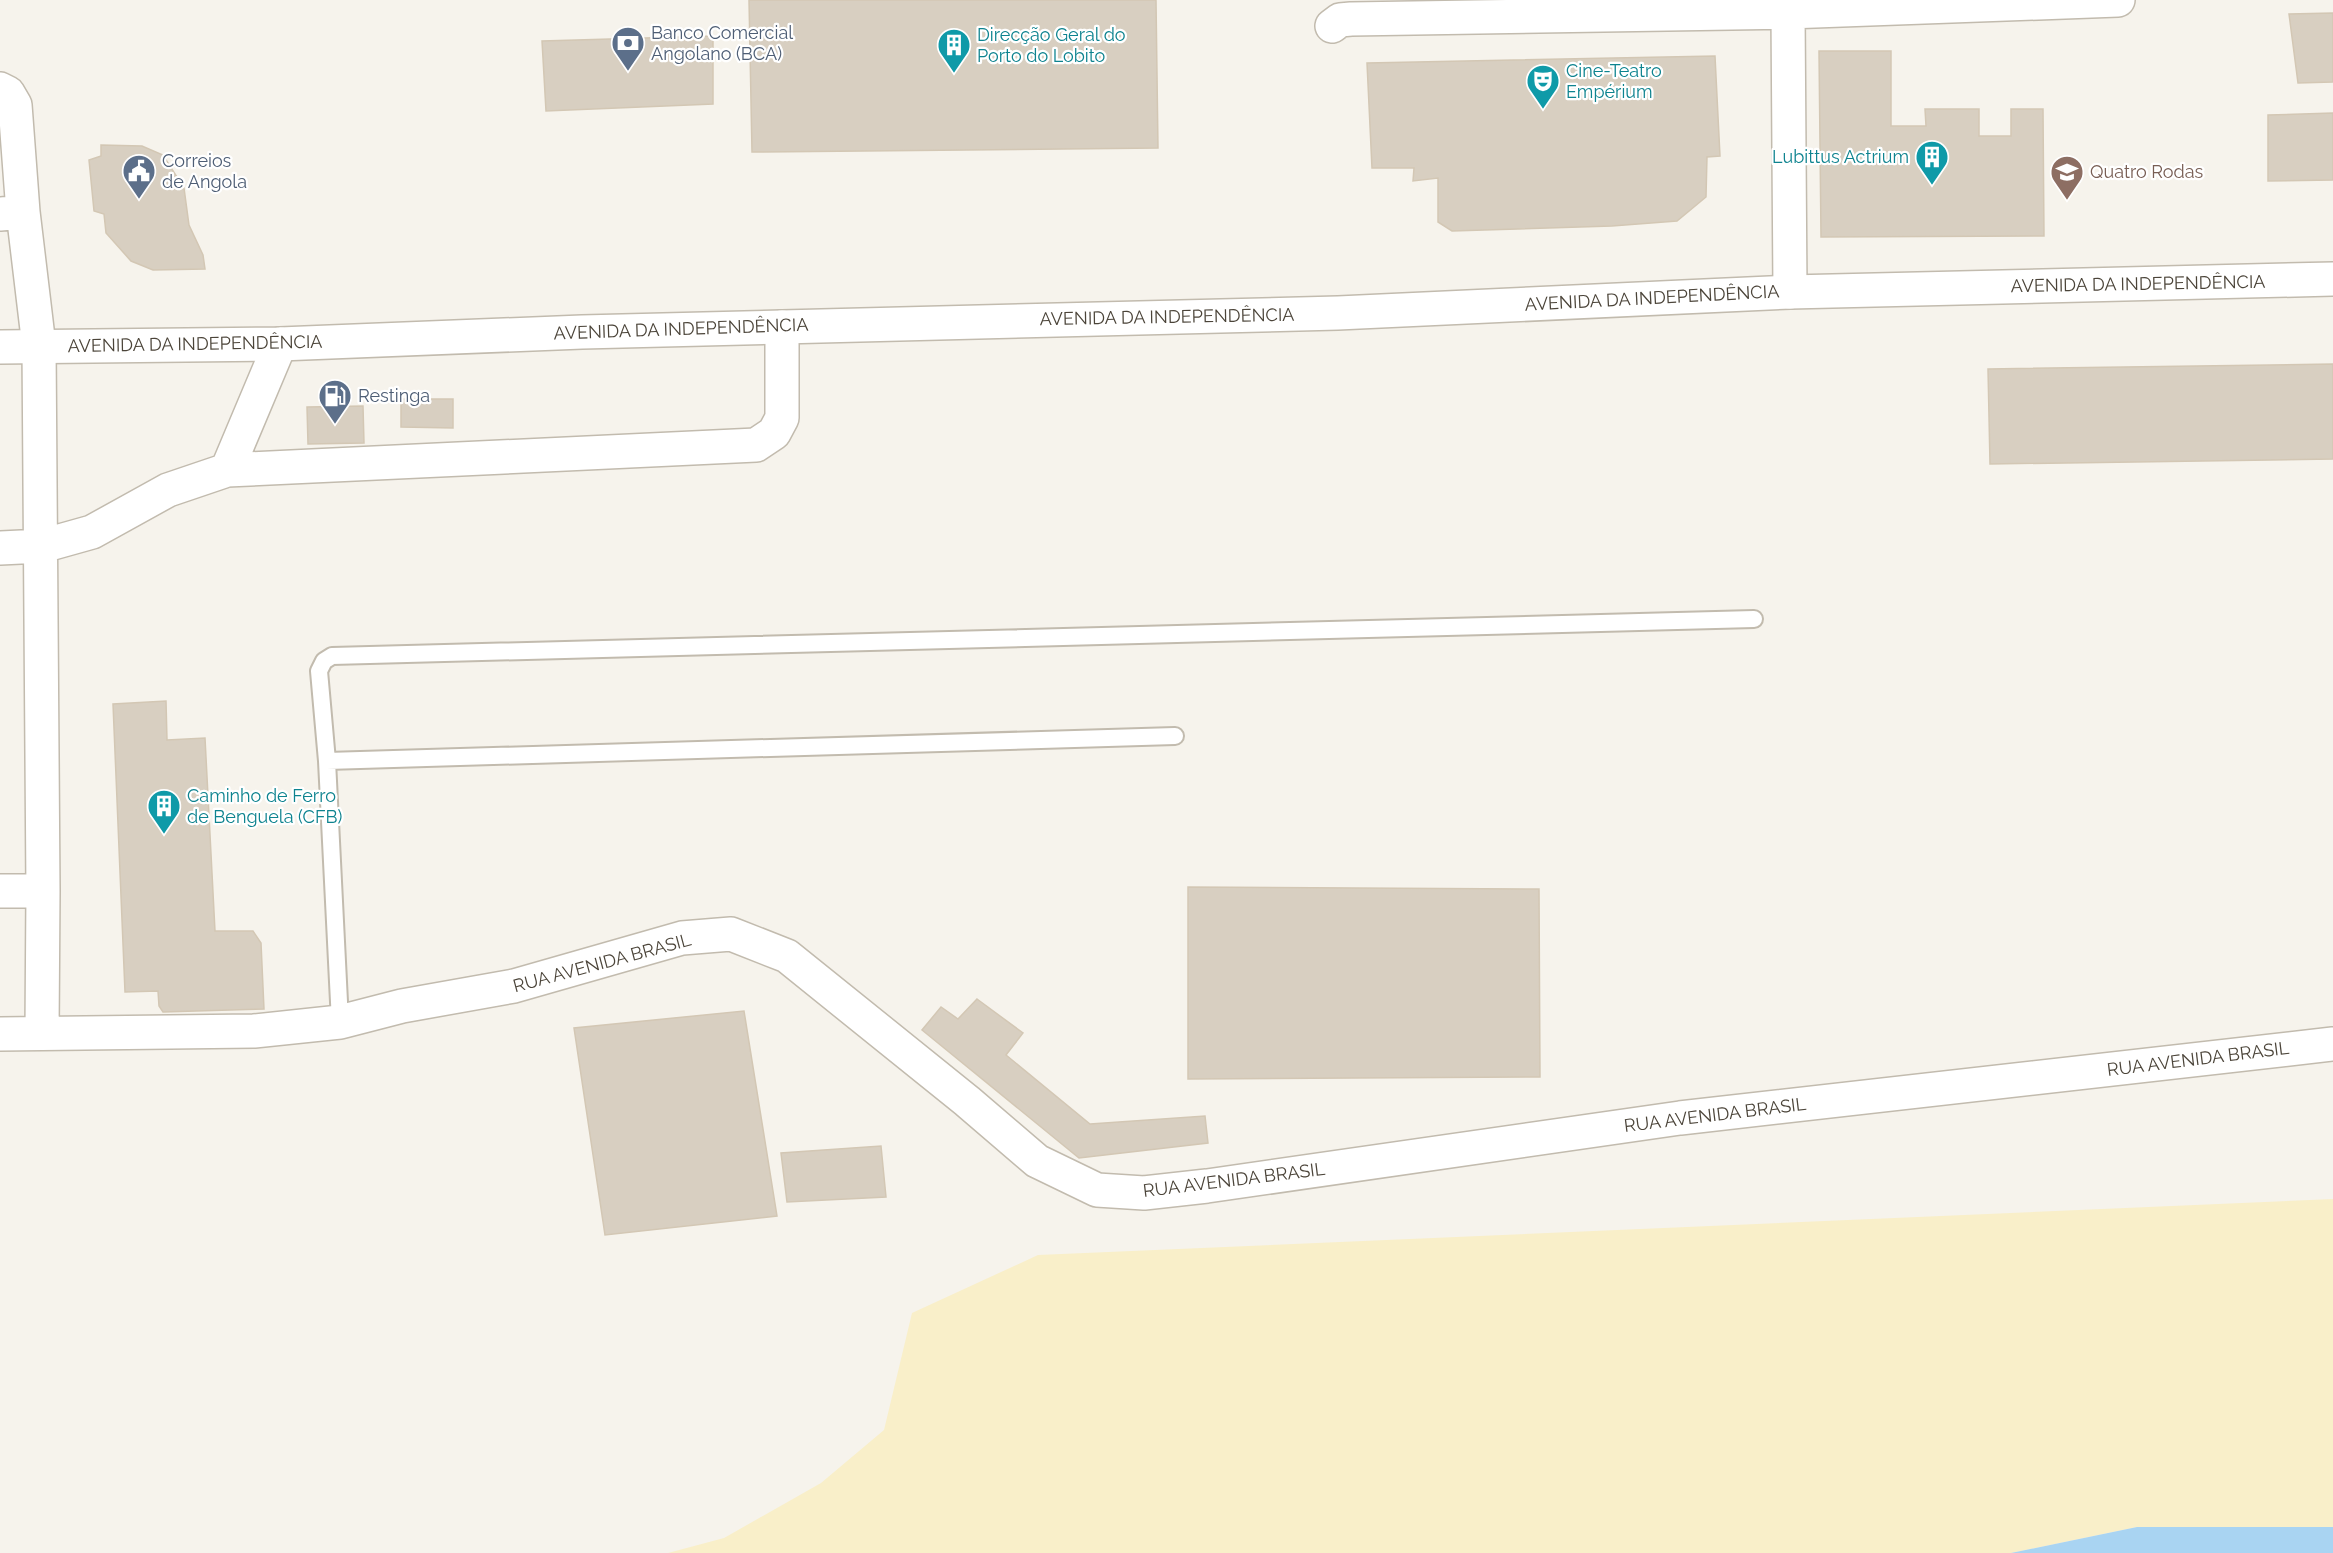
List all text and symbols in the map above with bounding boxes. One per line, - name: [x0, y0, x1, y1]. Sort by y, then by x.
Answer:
- place label: Banco Comercial Angolano (BCA): [651, 22, 793, 64]
- place label: Direcção Geral do Porto do Lobito: [977, 24, 1126, 66]
- bank icon: Banco Comercial Angolano (BCA): [610, 25, 646, 72]
- building icon: Direcção Geral do Porto do Lobito: [936, 27, 972, 74]
- place label: Cine-Teatro Empérium: [1566, 60, 1662, 102]
- theatre icon: Cine-Teatro Empérium: [1525, 63, 1561, 110]
- building icon: Lubittus Actrium: [1914, 139, 1950, 186]
- place label: Lubittus Actrium: [1772, 146, 1909, 167]
- place label: Correios de Angola: [162, 150, 247, 192]
- public building icon: Correios de Angola: [121, 153, 157, 200]
- school or university icon: Quatro Rodas: [2049, 154, 2085, 201]
- place label: Quatro Rodas: [2090, 161, 2203, 182]
- street label: AVENIDA DA INDEPENDÊNCIA: [2010, 270, 2266, 296]
- street label: AVENIDA DA INDEPENDÊNCIA: [1524, 279, 1780, 315]
- street label: AVENIDA DA INDEPENDÊNCIA: [1039, 303, 1295, 329]
- street label: AVENIDA DA INDEPENDÊNCIA: [553, 313, 809, 343]
- street label: AVENIDA DA INDEPENDÊNCIA: [67, 330, 323, 356]
- fuel station icon: Restinga: [317, 378, 353, 425]
- place label: Restinga: [358, 385, 430, 406]
- place label: Caminho de Ferro de Benguela (CFB): [187, 785, 343, 827]
- building icon: Caminho de Ferro de Benguela (CFB): [146, 788, 182, 835]
- street label: RUA AVENIDA BRASIL: [511, 929, 694, 996]
- street label: RUA AVENIDA BRASIL: [2106, 1037, 2291, 1080]
- street label: RUA AVENIDA BRASIL: [1623, 1093, 1808, 1136]
- street label: RUA AVENIDA BRASIL: [1142, 1158, 1327, 1201]

